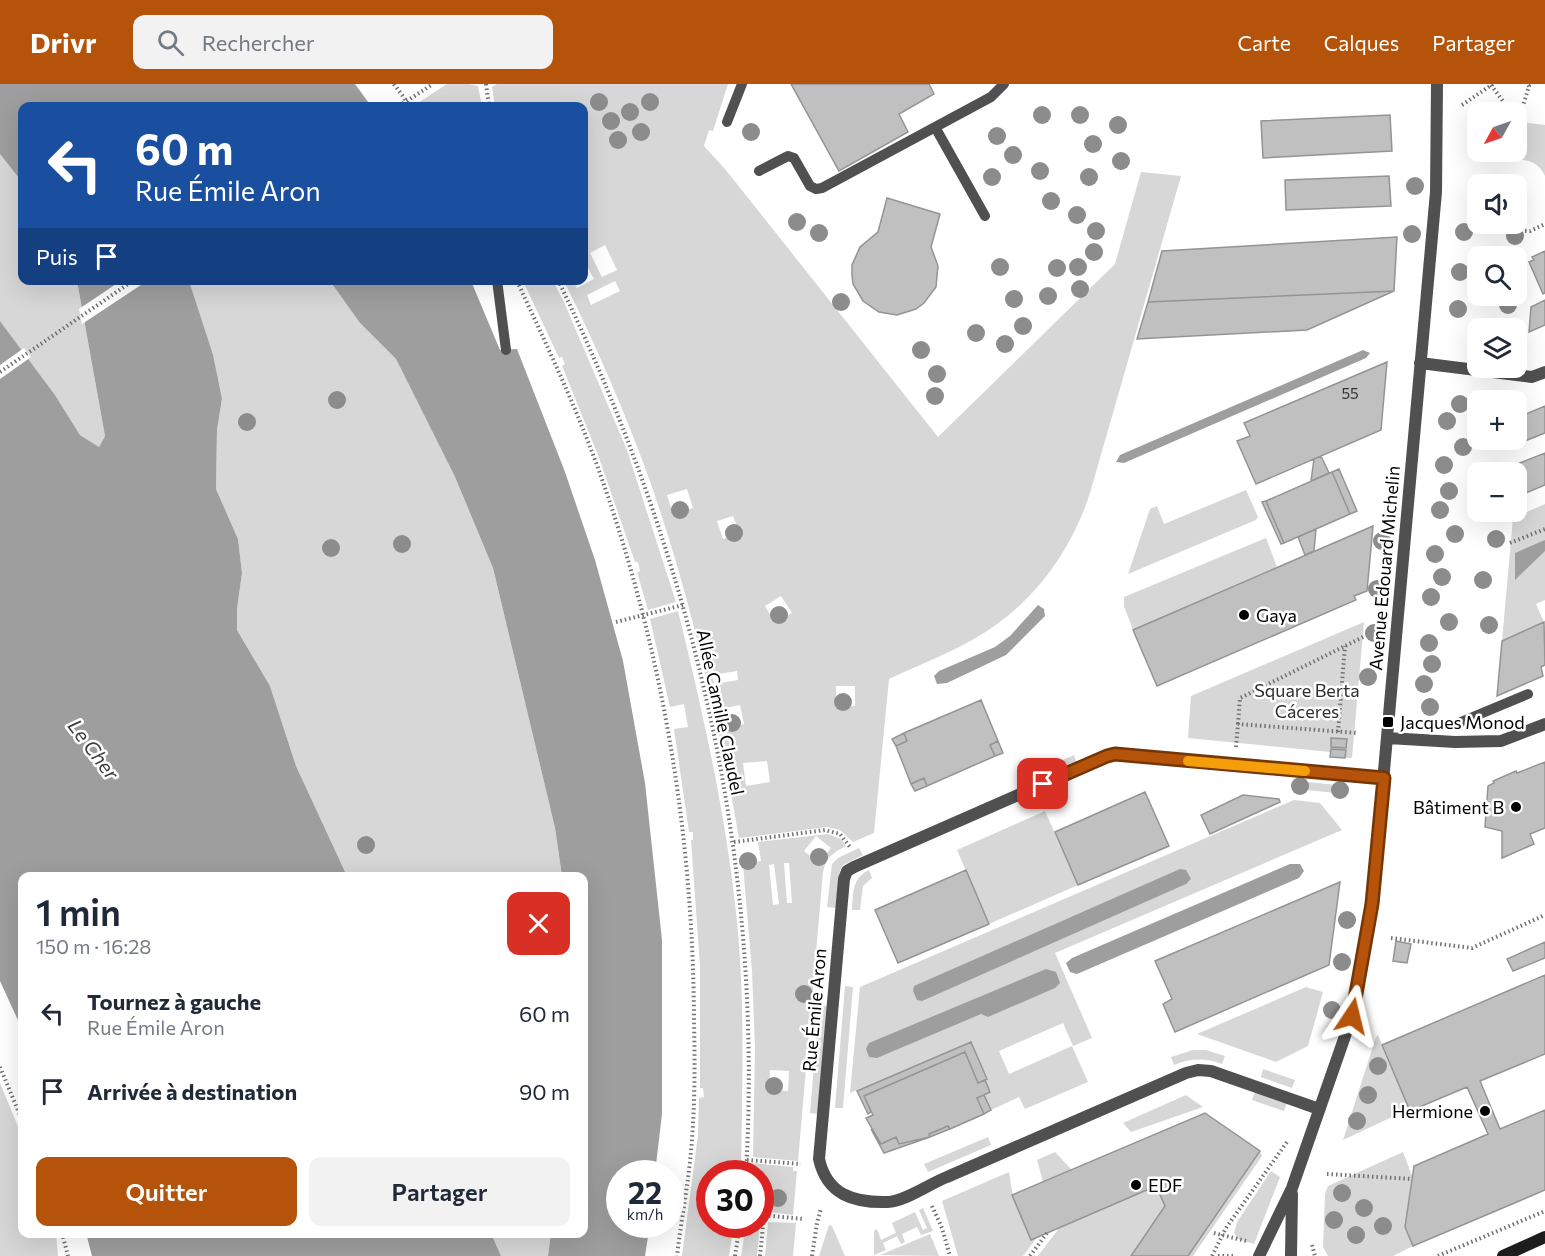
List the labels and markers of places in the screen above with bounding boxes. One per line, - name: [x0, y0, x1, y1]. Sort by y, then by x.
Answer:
- place label: Gaya: [1256, 604, 1297, 626]
- marker: Gaya: [1237, 608, 1251, 622]
- place label: Jacques Monod: [1400, 711, 1525, 733]
- marker: Jacques Monod: [1381, 715, 1395, 729]
- pin: [1017, 758, 1068, 809]
- place label: Bâtiment B: [1413, 796, 1504, 818]
- marker: Bâtiment B: [1509, 800, 1523, 814]
- place label: Hermione: [1392, 1100, 1473, 1122]
- marker: Hermione: [1478, 1104, 1492, 1118]
- place label: EDF: [1148, 1174, 1182, 1196]
- marker: EDF: [1129, 1178, 1143, 1192]

